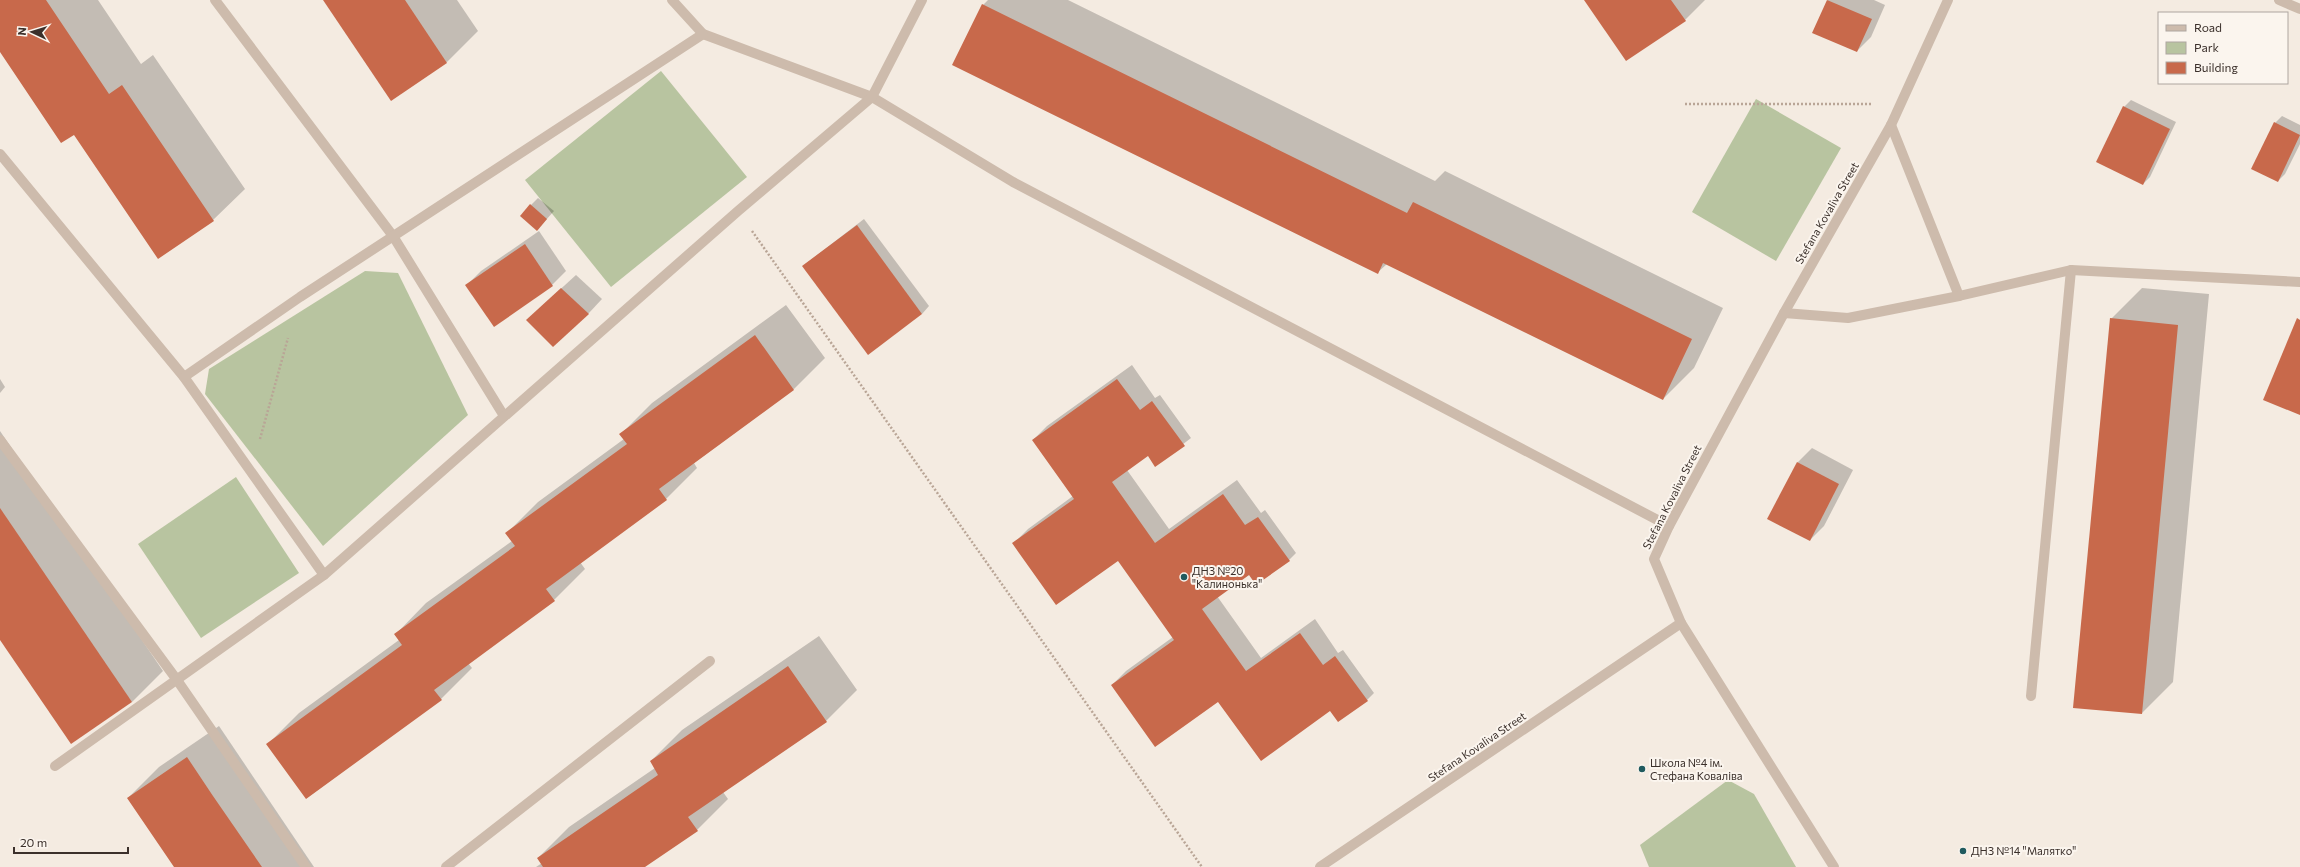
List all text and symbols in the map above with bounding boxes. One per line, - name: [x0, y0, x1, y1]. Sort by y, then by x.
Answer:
- north arrow: [12, 12, 52, 52]
- legend: [2158, 12, 2288, 84]
- text: Road: [2194, 20, 2222, 34]
- text: N: [15, 27, 28, 36]
- text: Park: [2194, 40, 2220, 54]
- text: Building: [2194, 60, 2238, 74]
- street label: Stefana Kovaliva Street: [1792, 159, 1861, 266]
- street label: Stefana Kovaliva Street: [1640, 442, 1704, 551]
- place label: ДНЗ №20 "Калинонька": [1192, 564, 1262, 590]
- marker: ДНЗ №20 "Калинонька": [1179, 572, 1189, 582]
- street label: Stefana Kovaliva Street: [1425, 709, 1529, 784]
- place label: Школа №4 ім. Стефана Коваліва: [1650, 756, 1743, 782]
- marker: Школа №4 ім. Стефана Коваліва: [1637, 764, 1647, 774]
- scale bar: [14, 829, 128, 855]
- text: 20 m: [20, 835, 47, 849]
- place label: ДНЗ №14 "Малятко": [1971, 844, 2076, 857]
- marker: ДНЗ №14 "Малятко": [1958, 846, 1968, 856]

